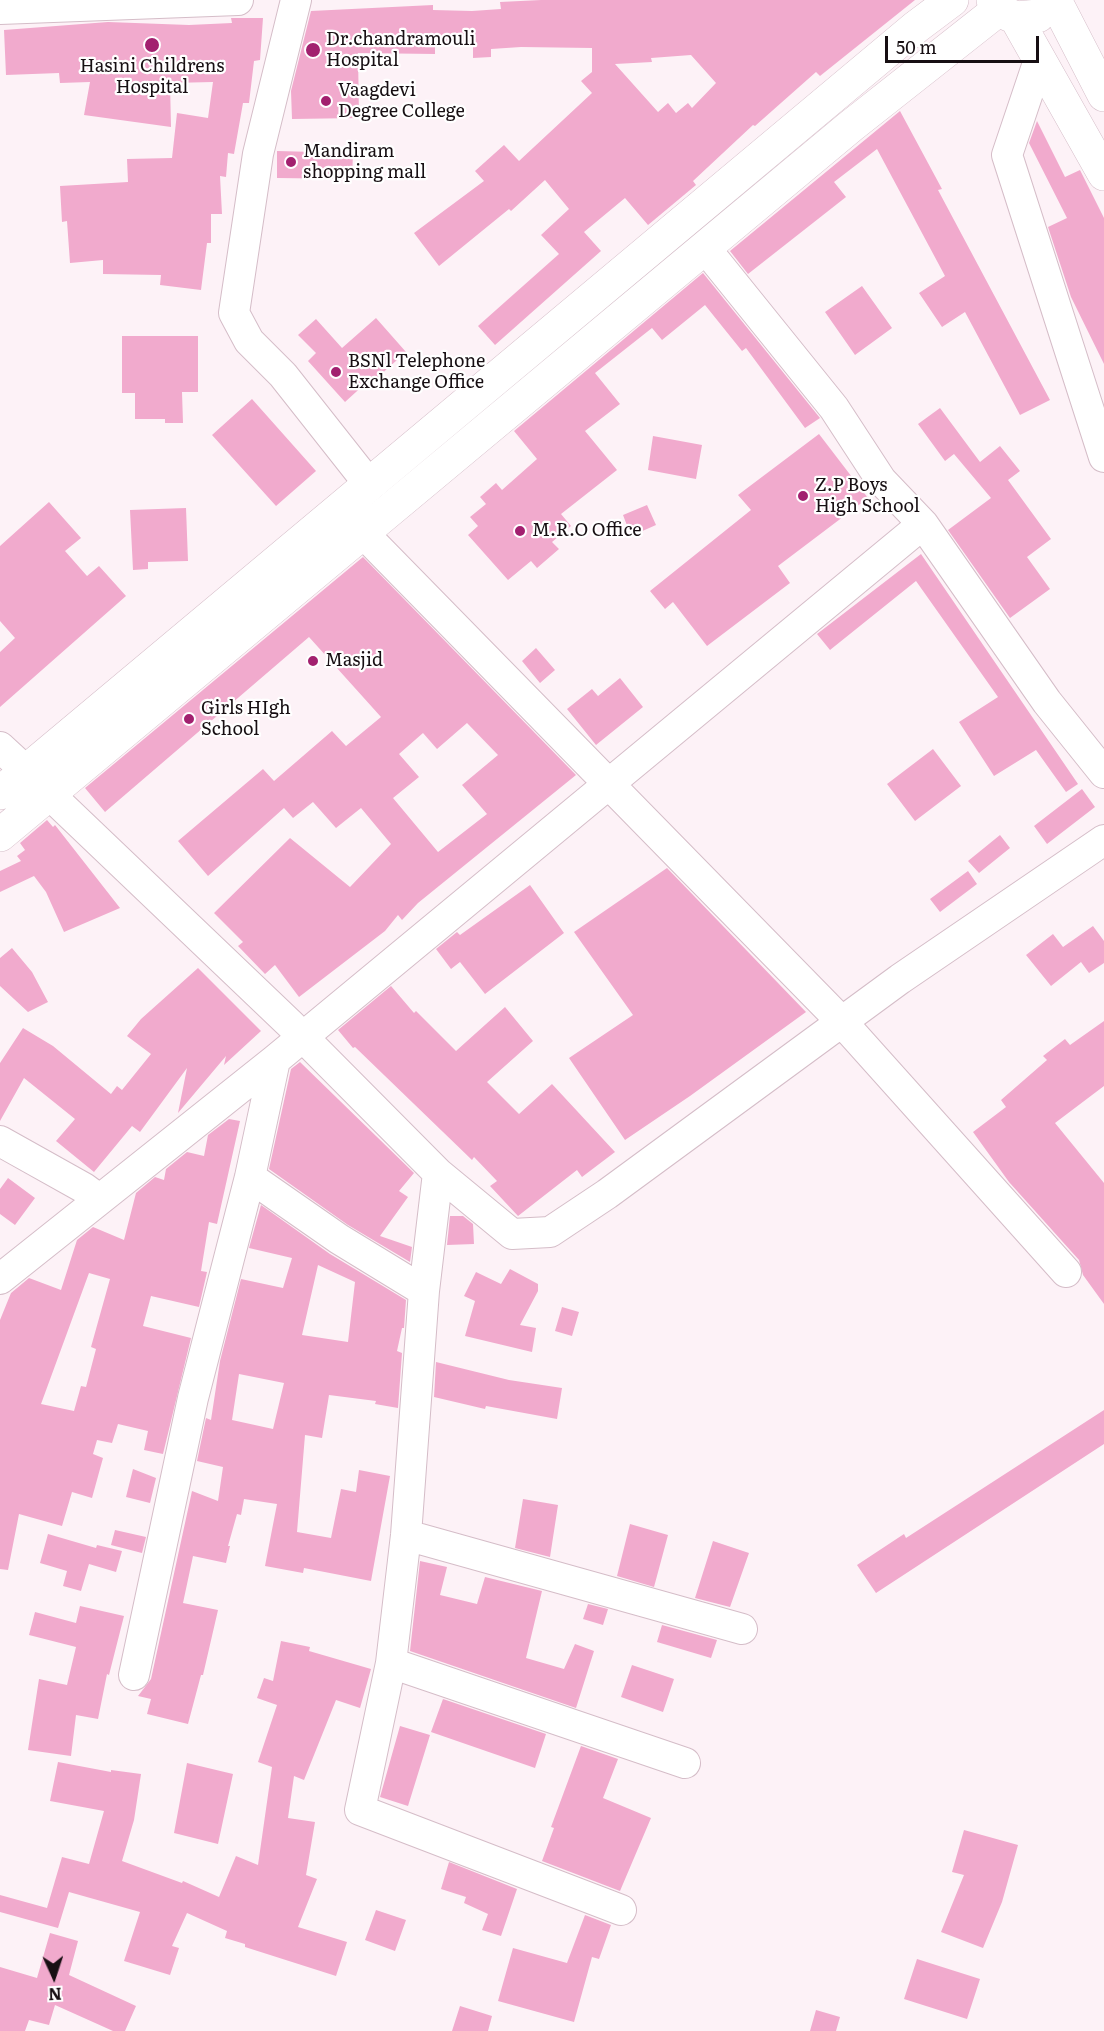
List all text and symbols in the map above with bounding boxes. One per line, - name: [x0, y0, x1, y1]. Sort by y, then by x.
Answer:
- scale bar: [888, 24, 1042, 62]
- place label: Dr.chandramouli Hospital: [326, 29, 476, 72]
- text: 50 m: [896, 33, 937, 60]
- marker: Hasini Childrens Hospital: [143, 36, 161, 54]
- marker: Dr.chandramouli Hospital: [304, 41, 322, 59]
- place label: Hasini Childrens Hospital: [80, 56, 224, 98]
- place label: Vaagdevi Degree College: [338, 80, 465, 122]
- marker: Vaagdevi Degree College: [319, 94, 333, 108]
- place label: Mandiram shopping mall: [303, 141, 426, 184]
- marker: Mandiram shopping mall: [284, 155, 298, 169]
- place label: BSNl Telephone Exchange Office: [348, 351, 485, 394]
- marker: BSNl Telephone Exchange Office: [329, 365, 343, 379]
- place label: Z.P Boys High School: [815, 475, 920, 518]
- marker: Z.P Boys High School: [796, 489, 810, 503]
- place label: M.R.O Office: [532, 520, 642, 542]
- marker: M.R.O Office: [513, 524, 527, 538]
- place label: Masjid: [325, 650, 383, 672]
- marker: Masjid: [306, 654, 320, 668]
- place label: Girls HIgh School: [201, 698, 291, 740]
- marker: Girls HIgh School: [182, 712, 196, 726]
- north arrow: [24, 1947, 84, 2007]
- text: N: [48, 1983, 62, 2007]

